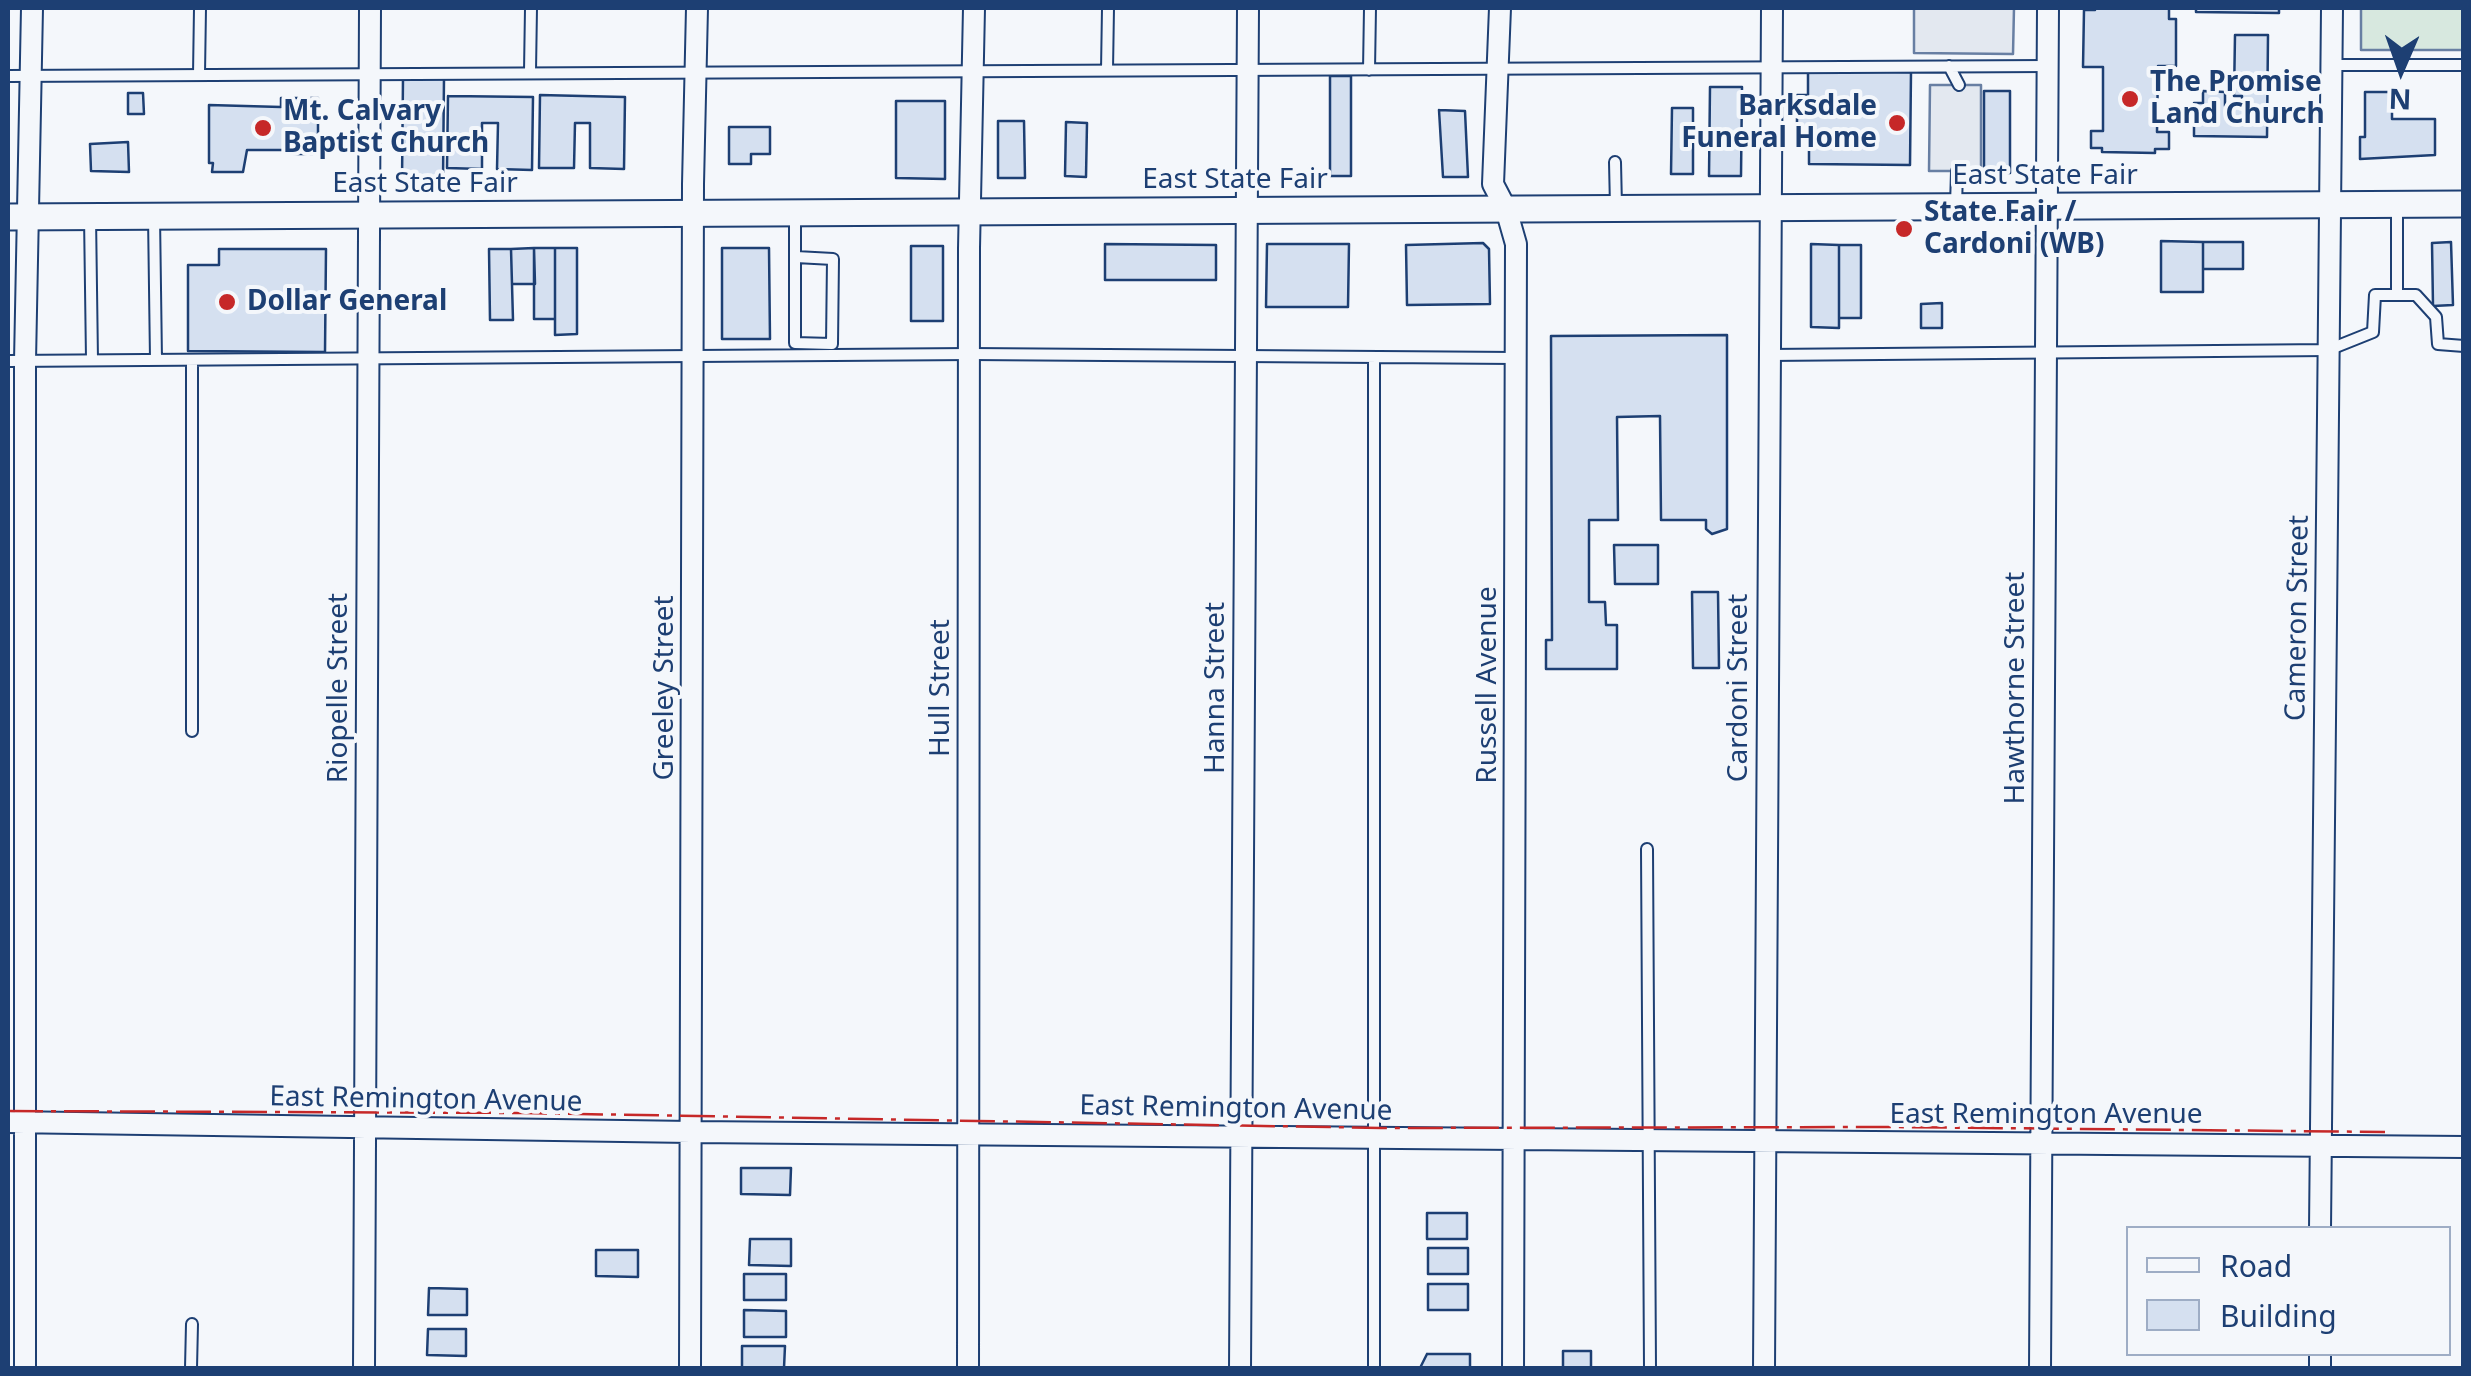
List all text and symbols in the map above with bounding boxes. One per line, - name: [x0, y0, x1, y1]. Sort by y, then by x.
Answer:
- north arrow: [2351, 20, 2451, 120]
- place label: The Promise Land Church: [2150, 66, 2325, 132]
- text: N: [2388, 81, 2412, 119]
- marker: The Promise Land Church: [2119, 88, 2141, 110]
- place label: Barksdale Funeral Home: [1681, 90, 1877, 156]
- place label: Mt. Calvary Baptist Church: [283, 95, 489, 161]
- marker: Barksdale Funeral Home: [1886, 112, 1908, 134]
- marker: Mt. Calvary Baptist Church: [252, 117, 274, 139]
- street label: East State Fair: [1952, 159, 2138, 193]
- street label: East State Fair: [1142, 163, 1328, 197]
- street label: East State Fair: [332, 167, 518, 201]
- place label: State Fair / Cardoni (WB): [1924, 196, 2104, 262]
- marker: State Fair / Cardoni (WB): [1893, 218, 1915, 240]
- place label: Dollar General: [247, 285, 447, 319]
- marker: Dollar General: [216, 291, 238, 313]
- street label: Cameron Street: [2279, 515, 2317, 721]
- street label: Hawthorne Street: [1999, 572, 2033, 804]
- street label: Russell Avenue: [1471, 586, 1505, 784]
- street label: Riopelle Street: [322, 593, 356, 783]
- street label: Cardoni Street: [1722, 594, 1756, 782]
- street label: Greeley Street: [648, 595, 682, 781]
- street label: Hanna Street: [1199, 602, 1233, 774]
- street label: Hull Street: [924, 619, 958, 757]
- street label: East Remington Avenue: [269, 1080, 583, 1120]
- street label: East Remington Avenue: [1079, 1089, 1393, 1129]
- street label: East Remington Avenue: [1889, 1098, 2203, 1132]
- legend: [2126, 1226, 2451, 1356]
- text: Road: [2220, 1245, 2292, 1286]
- text: Building: [2220, 1295, 2337, 1336]

